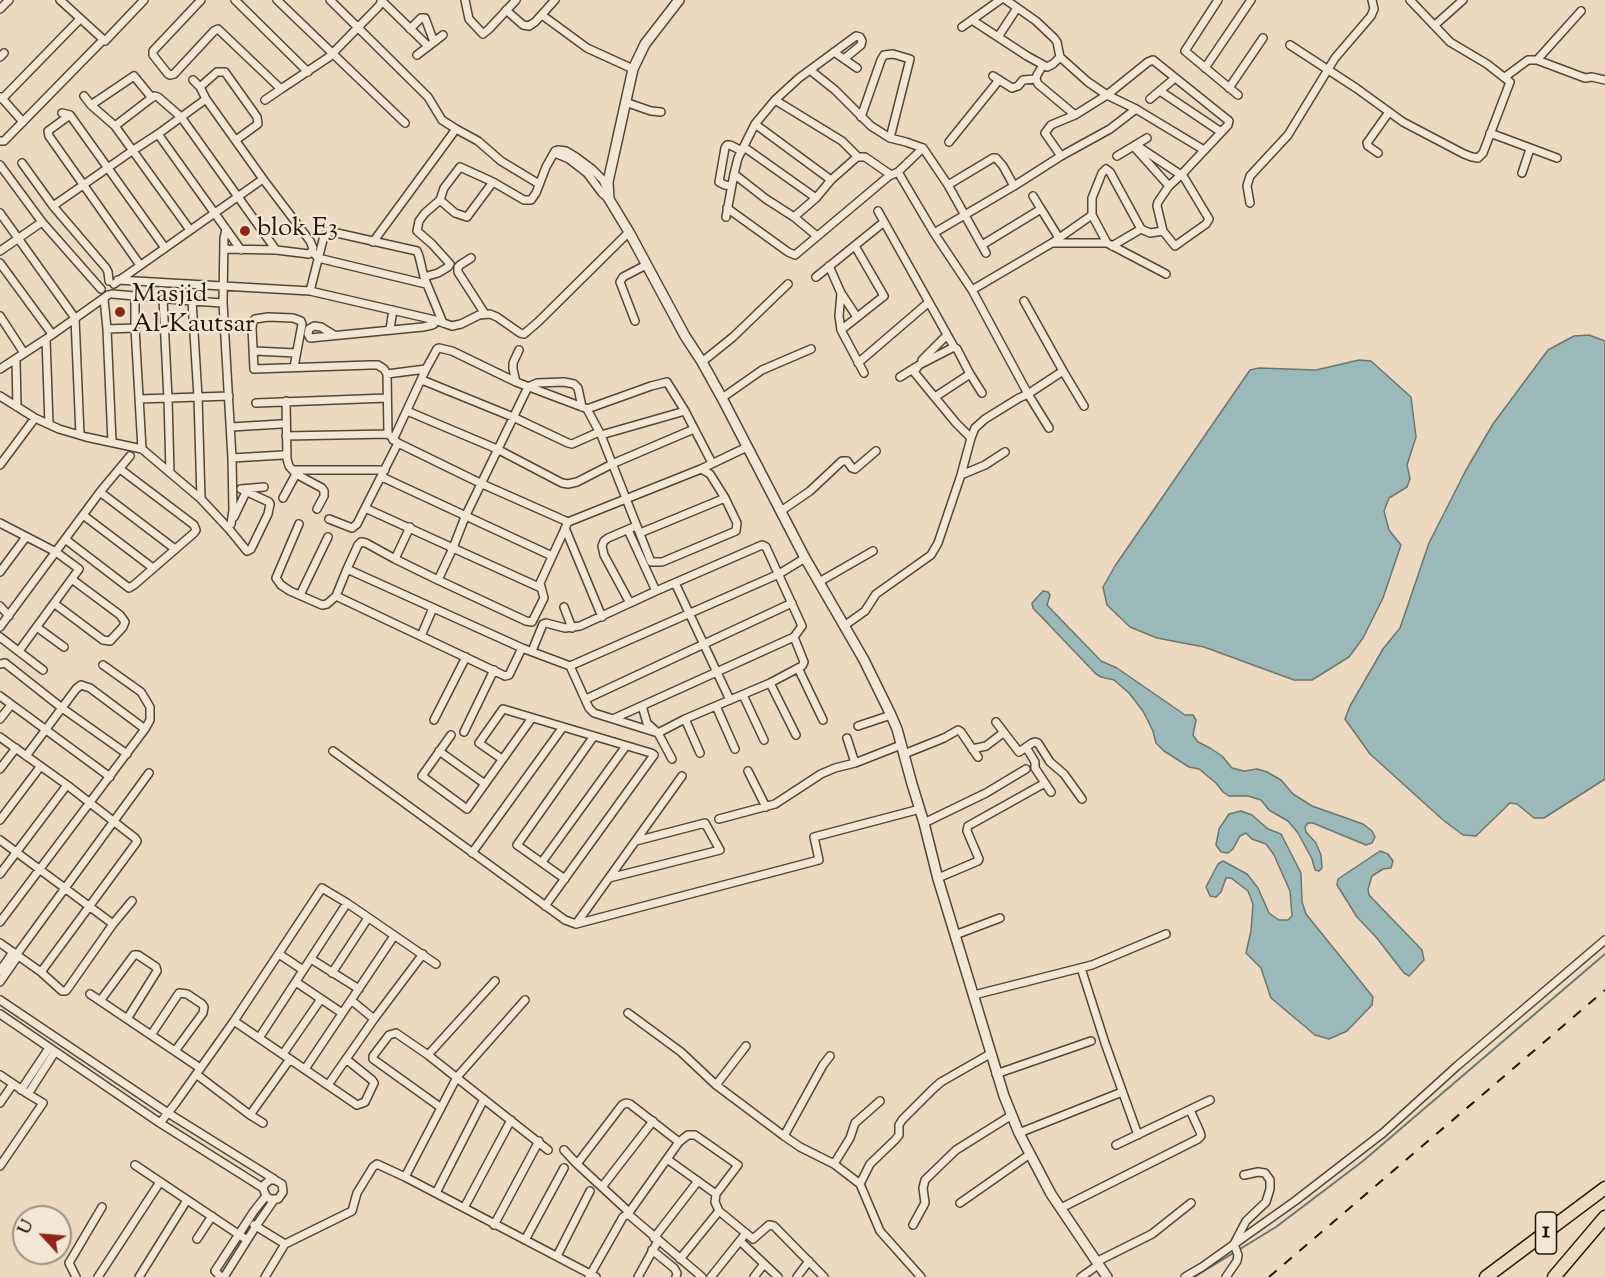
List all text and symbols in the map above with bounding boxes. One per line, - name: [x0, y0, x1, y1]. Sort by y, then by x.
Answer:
- place label: blok E3: [257, 215, 338, 247]
- marker: blok E3: [238, 224, 252, 238]
- place label: Masjid Al-Kautsar: [132, 281, 255, 342]
- marker: Masjid Al-Kautsar: [113, 305, 127, 319]
- north arrow: [12, 1205, 72, 1265]
- road number: 1: [1536, 1212, 1556, 1254]
- text: U: [14, 1217, 40, 1239]

